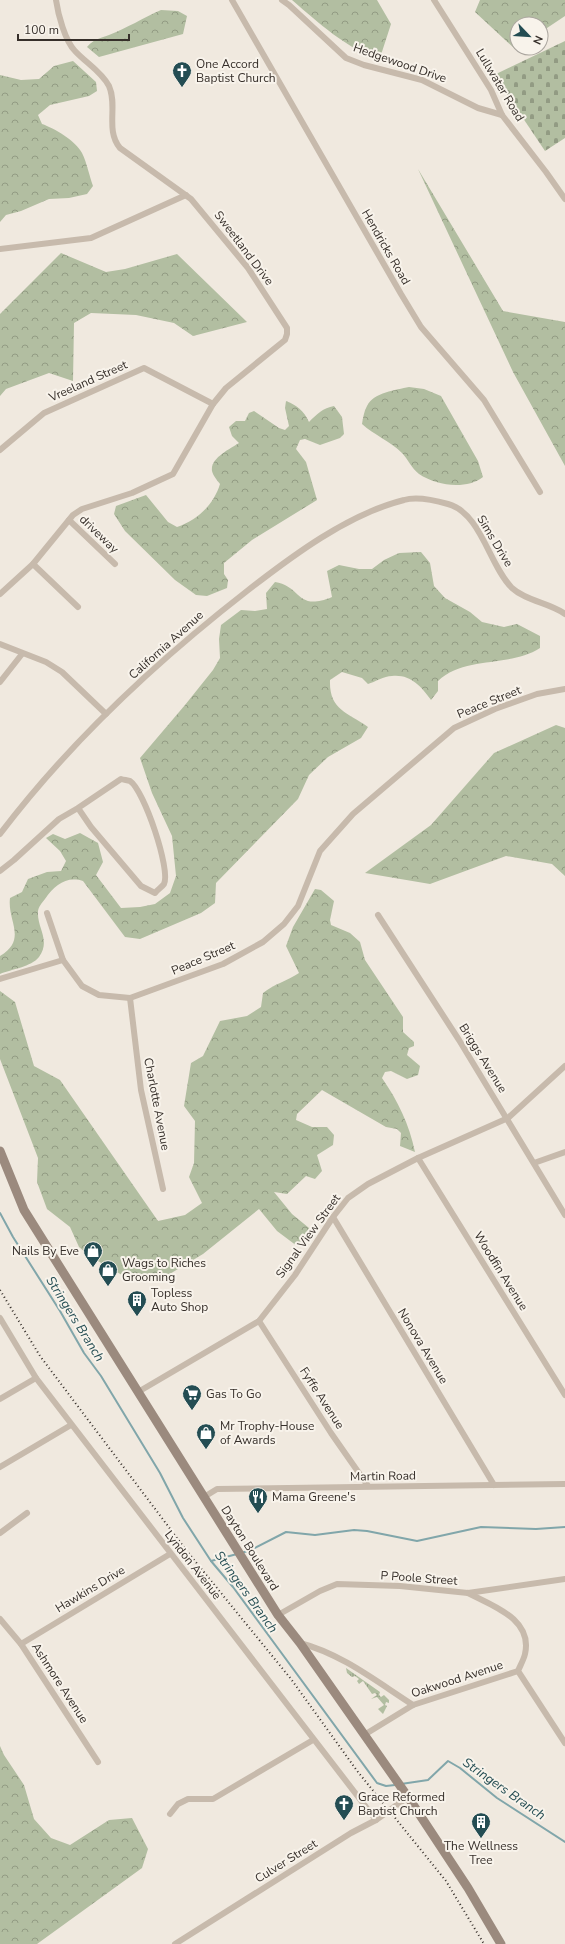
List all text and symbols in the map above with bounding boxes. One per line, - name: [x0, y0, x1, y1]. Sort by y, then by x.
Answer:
- scale bar: [18, 16, 129, 42]
- north arrow: [509, 16, 549, 56]
- text: 100 m: [24, 22, 59, 38]
- text: N: [529, 33, 546, 47]
- street label: Hedgewood Drive: [351, 40, 449, 86]
- street label: Lullwater Road: [472, 46, 528, 124]
- place label: One Accord Baptist Church: [196, 56, 276, 86]
- church icon: One Accord Baptist Church: [171, 60, 193, 88]
- street label: Hendricks Road: [358, 206, 414, 288]
- street label: Sweetland Drive: [211, 207, 277, 289]
- street label: Vreeland Street: [45, 356, 130, 406]
- street label: driveway: [76, 511, 123, 557]
- street label: Sims Drive: [473, 512, 517, 570]
- street label: California Avenue: [125, 607, 207, 683]
- street label: Peace Street: [455, 682, 524, 722]
- street label: Peace Street: [169, 937, 238, 979]
- street label: Briggs Avenue: [455, 1020, 511, 1096]
- street label: Charlotte Avenue: [140, 1056, 174, 1152]
- street label: Signal View Street: [272, 1190, 344, 1281]
- street label: Woodfin Avenue: [470, 1228, 532, 1314]
- shop icon: Nails By Eve: [82, 1240, 104, 1268]
- place label: Nails By Eve: [12, 1243, 79, 1259]
- place label: Wags to Riches Grooming: [122, 1255, 206, 1285]
- shop icon: Wags to Riches Grooming: [97, 1259, 119, 1287]
- water label: Stringers Branch: [42, 1273, 108, 1365]
- place label: Topless Auto Shop: [151, 1285, 208, 1315]
- building icon: Topless Auto Shop: [126, 1289, 148, 1317]
- street label: Nonova Avenue: [394, 1305, 452, 1387]
- street label: Fyffe Avenue: [296, 1364, 348, 1432]
- supermarket icon: Gas To Go: [181, 1383, 203, 1411]
- place label: Gas To Go: [206, 1386, 262, 1402]
- place label: Mr Trophy-House of Awards: [220, 1418, 314, 1448]
- shop icon: Mr Trophy-House of Awards: [195, 1422, 217, 1450]
- street label: Martin Road: [350, 1467, 416, 1485]
- restaurant icon: Mama Greene's: [247, 1486, 269, 1514]
- place label: Mama Greene's: [272, 1489, 356, 1505]
- street label: Dayton Boulevard: [217, 1503, 283, 1593]
- street label: Lyndon Avenue: [161, 1527, 225, 1603]
- water label: Stringers Branch: [210, 1547, 282, 1637]
- street label: Hawkins Drive: [52, 1562, 128, 1616]
- street label: P Poole Street: [380, 1567, 459, 1589]
- street label: Ashmore Avenue: [28, 1640, 92, 1726]
- street label: Oakwood Avenue: [409, 1657, 505, 1701]
- water label: Stringers Branch: [459, 1754, 549, 1824]
- place label: Grace Reformed Baptist Church: [358, 1789, 445, 1819]
- church icon: Grace Reformed Baptist Church: [333, 1793, 355, 1821]
- building icon: The Wellness Tree: [470, 1811, 492, 1839]
- street label: Culver Street: [252, 1835, 321, 1887]
- place label: The Wellness Tree: [444, 1838, 518, 1868]

